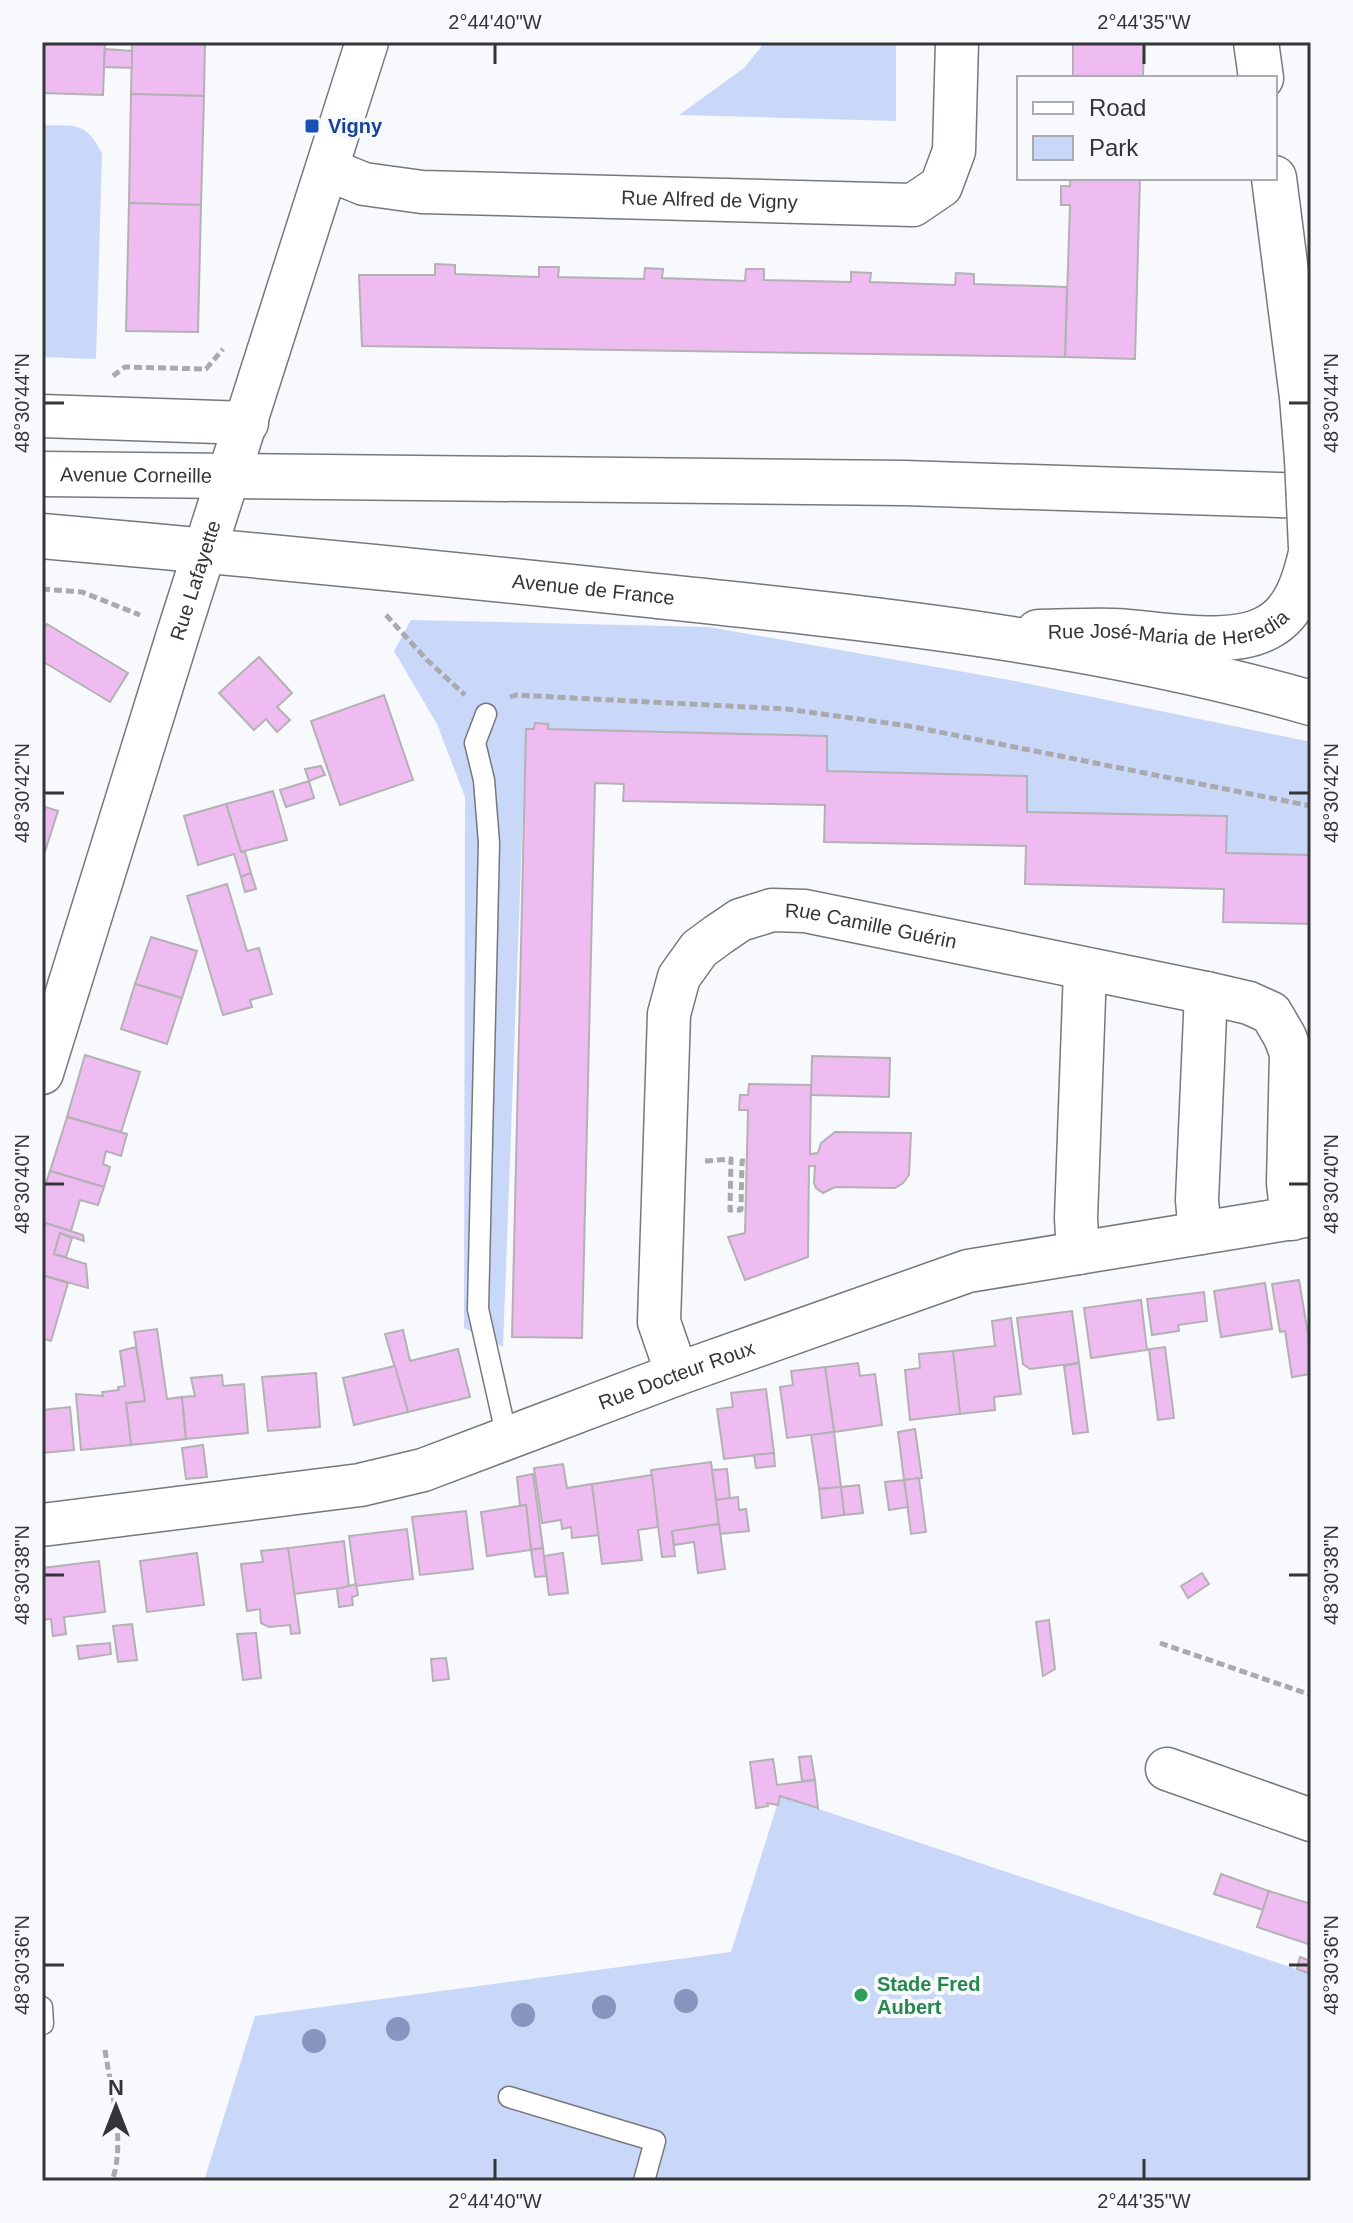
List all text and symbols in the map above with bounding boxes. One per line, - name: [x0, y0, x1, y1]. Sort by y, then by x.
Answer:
- text: 2°44'40"W: [448, 11, 542, 33]
- text: 2°44'35"W: [1097, 11, 1191, 33]
- legend: [1017, 76, 1277, 180]
- text: Road: [1089, 94, 1146, 121]
- place label: Vigny: [328, 115, 383, 137]
- marker: Vigny: [303, 117, 321, 135]
- text: Park: [1089, 134, 1139, 161]
- street label: Rue Alfred de Vigny: [621, 186, 798, 213]
- text: 48°30'44"N: [11, 353, 33, 453]
- text: 48°30'44"N: [1320, 353, 1342, 453]
- street label: Avenue Corneille: [60, 463, 212, 487]
- street label: Rue Lafayette: [166, 518, 225, 643]
- street label: Avenue de France: [511, 570, 676, 609]
- street label: Rue José-Maria de Heredia: [1047, 605, 1294, 649]
- text: 48°30'42"N: [11, 743, 33, 843]
- text: 48°30'42"N: [1320, 743, 1342, 843]
- street label: Rue Camille Guérin: [785, 899, 959, 953]
- text: 48°30'40"N: [11, 1134, 33, 1234]
- text: 48°30'40"N: [1320, 1134, 1342, 1234]
- street label: Rue Docteur Roux: [595, 1336, 757, 1414]
- text: 48°30'38"N: [11, 1525, 33, 1625]
- text: 48°30'38"N: [1320, 1525, 1342, 1625]
- text: 48°30'36"N: [11, 1915, 33, 2015]
- text: 48°30'36"N: [1320, 1915, 1342, 2015]
- place label: Stade Fred Aubert: [877, 1973, 980, 2018]
- marker: Stade Fred Aubert: [852, 1986, 870, 2004]
- north arrow: [76, 2067, 156, 2147]
- text: N: [108, 2075, 124, 2100]
- text: 2°44'40"W: [448, 2190, 542, 2212]
- text: 2°44'35"W: [1097, 2190, 1191, 2212]

